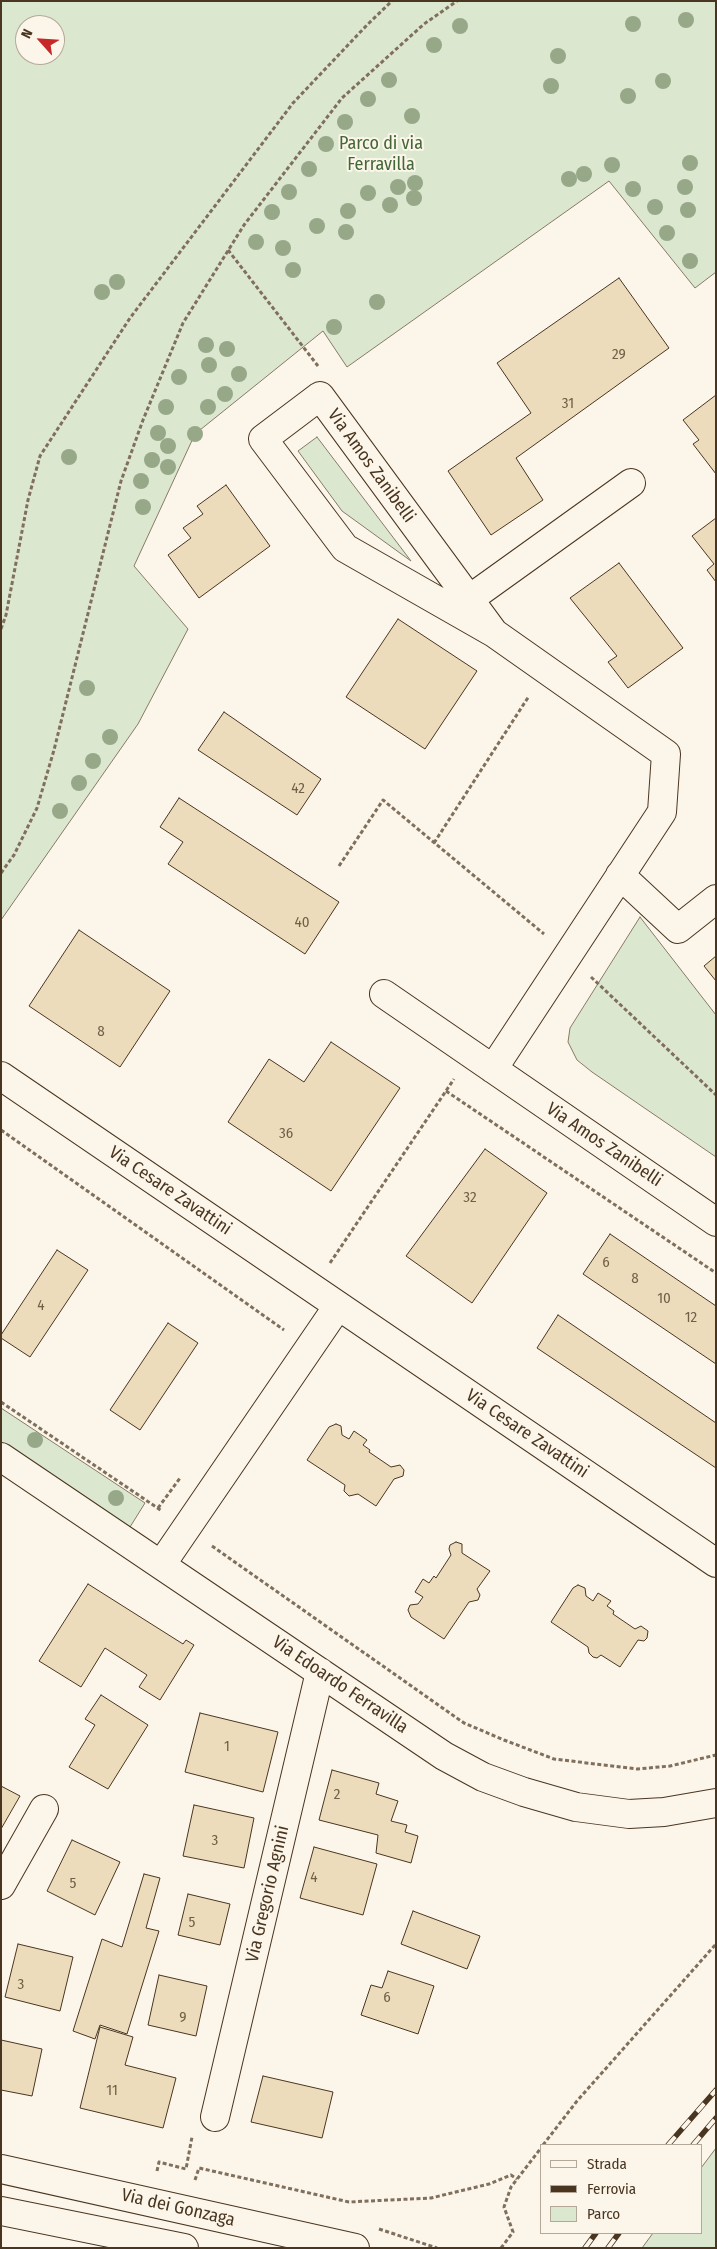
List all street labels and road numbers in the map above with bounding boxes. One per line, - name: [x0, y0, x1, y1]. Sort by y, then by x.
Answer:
- street label: Via Amos Zanibelli: [323, 405, 419, 527]
- street label: Via Amos Zanibelli: [542, 1098, 666, 1192]
- street label: Via Cesare Zavattini: [105, 1142, 235, 1240]
- street label: Via Cesare Zavattini: [462, 1385, 592, 1483]
- street label: Via Edoardo Ferravilla: [268, 1632, 412, 1738]
- street label: Via Gregorio Agnini: [242, 1823, 294, 1965]
- street label: Via dei Gonzaga: [119, 2184, 237, 2232]

